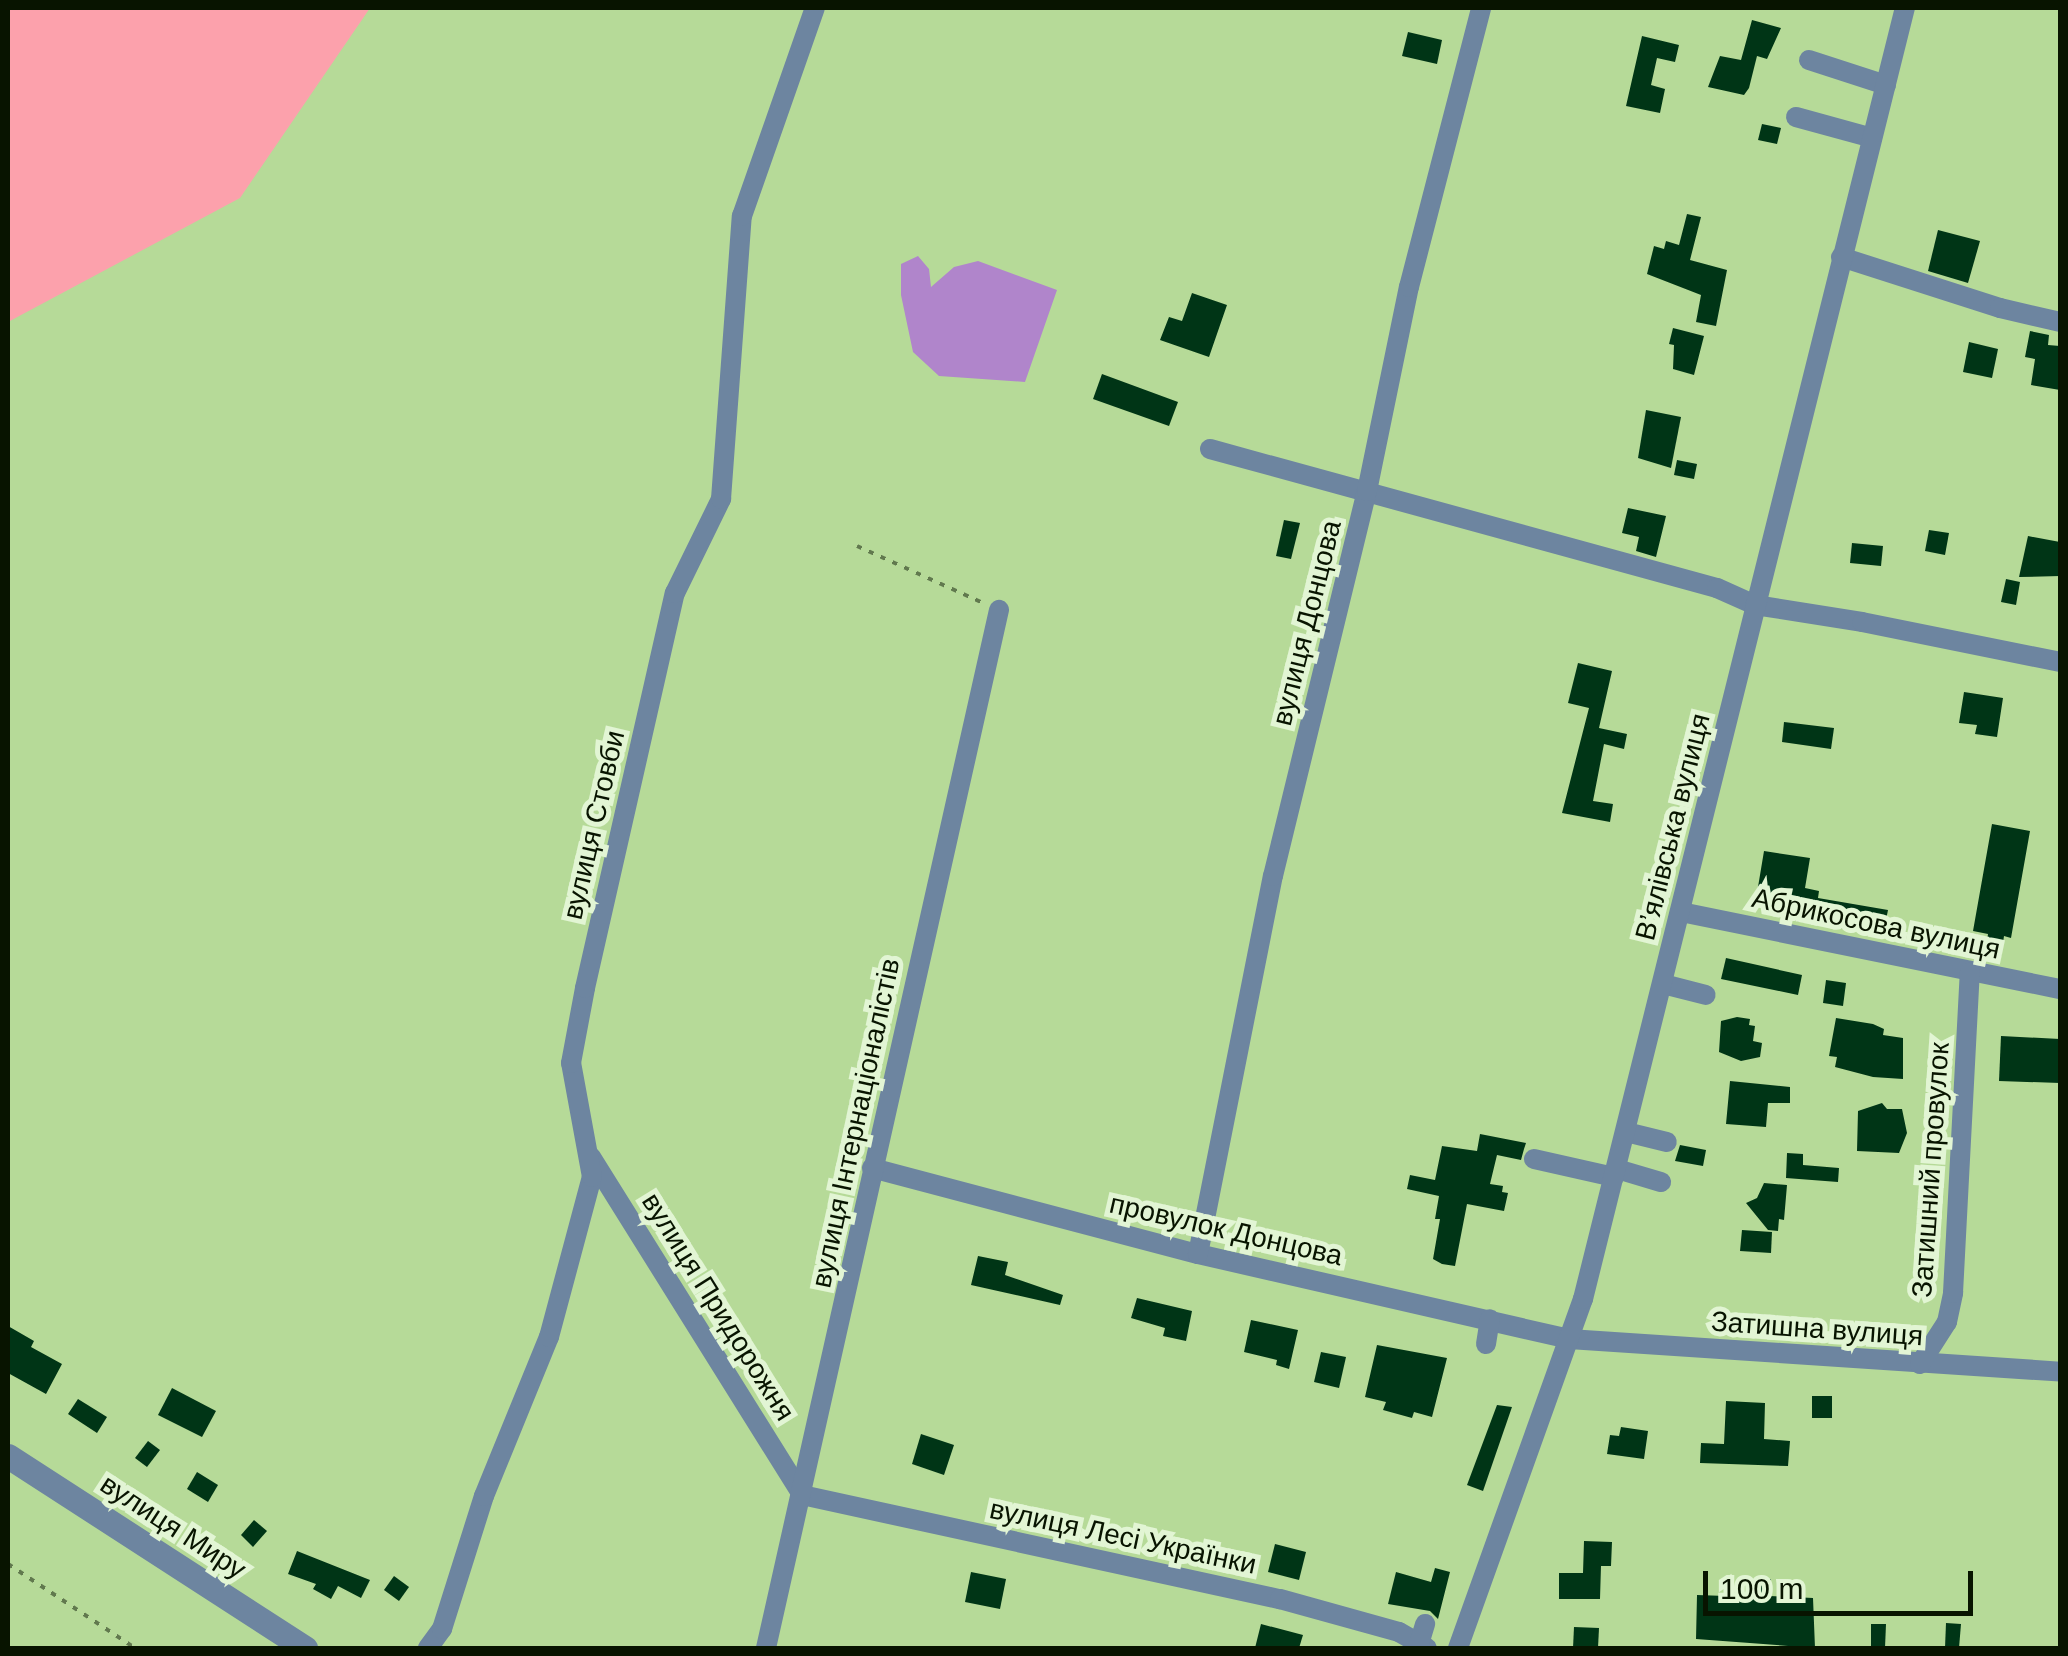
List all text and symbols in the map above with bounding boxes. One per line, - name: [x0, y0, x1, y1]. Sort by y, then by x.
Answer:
- street label: вулиця Донцова: [1265, 517, 1349, 729]
- street label: В’ялівська вулиця: [1629, 710, 1717, 944]
- street label: вулиця Стовби: [556, 727, 632, 923]
- street label: Абрикосова вулиця: [1749, 881, 2003, 967]
- street label: вулиця Інтернаціоналістів: [805, 955, 907, 1291]
- street label: Затишний провулок: [1905, 1041, 1957, 1299]
- street label: вулиця Придорожня: [634, 1187, 802, 1427]
- street label: провулок Донцова: [1106, 1187, 1346, 1273]
- street label: Затишна вулиця: [1710, 1305, 1924, 1353]
- street label: вулиця Миру: [94, 1467, 252, 1587]
- street label: вулиця Лесі Українки: [987, 1492, 1259, 1582]
- scale bar: [1708, 1551, 1978, 1613]
- text: 100 m: [1720, 1572, 1803, 1605]

